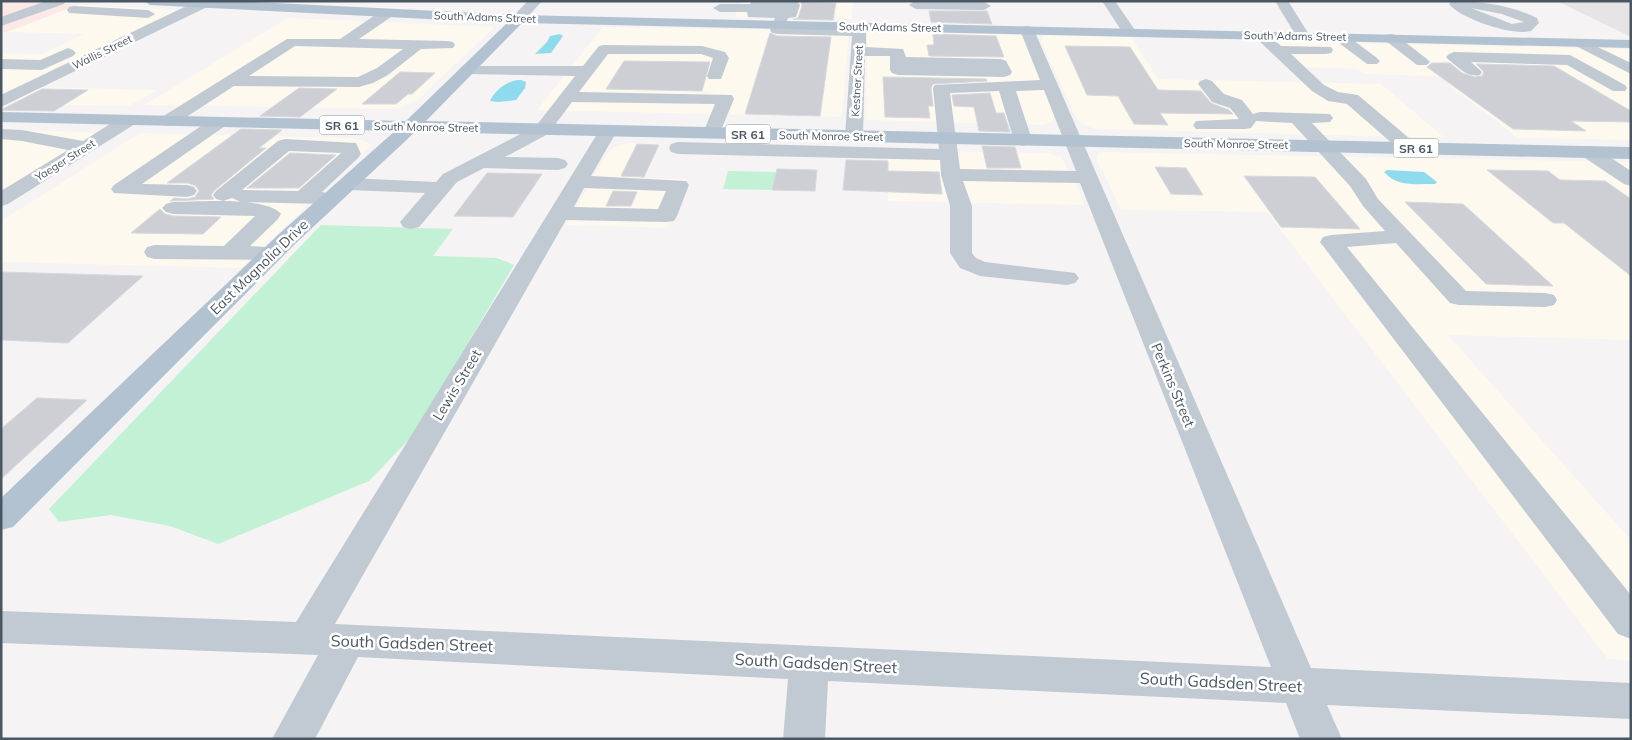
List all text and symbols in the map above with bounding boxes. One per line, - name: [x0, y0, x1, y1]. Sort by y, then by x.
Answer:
- street label: South Adams Street: [434, 8, 536, 26]
- street label: South Adams Street: [839, 19, 941, 35]
- street label: South Adams Street: [1244, 28, 1346, 44]
- street label: Wallis Street: [70, 31, 134, 72]
- street label: Kestner Street: [848, 45, 866, 117]
- road number: SR 61: [320, 116, 364, 134]
- street label: South Monroe Street: [374, 119, 478, 135]
- road number: SR 61: [726, 125, 770, 144]
- street label: South Monroe Street: [779, 128, 883, 144]
- street label: Yaeger Street: [31, 136, 98, 185]
- street label: South Monroe Street: [1184, 136, 1288, 152]
- road number: SR 61: [1394, 138, 1438, 158]
- street label: East Magnolia Drive: [206, 216, 312, 318]
- street label: Perkins Street: [1147, 340, 1199, 430]
- street label: Lewis Street: [429, 346, 485, 424]
- street label: South Gadsden Street: [330, 630, 494, 656]
- street label: South Gadsden Street: [734, 649, 898, 677]
- street label: South Gadsden Street: [1139, 668, 1303, 696]

